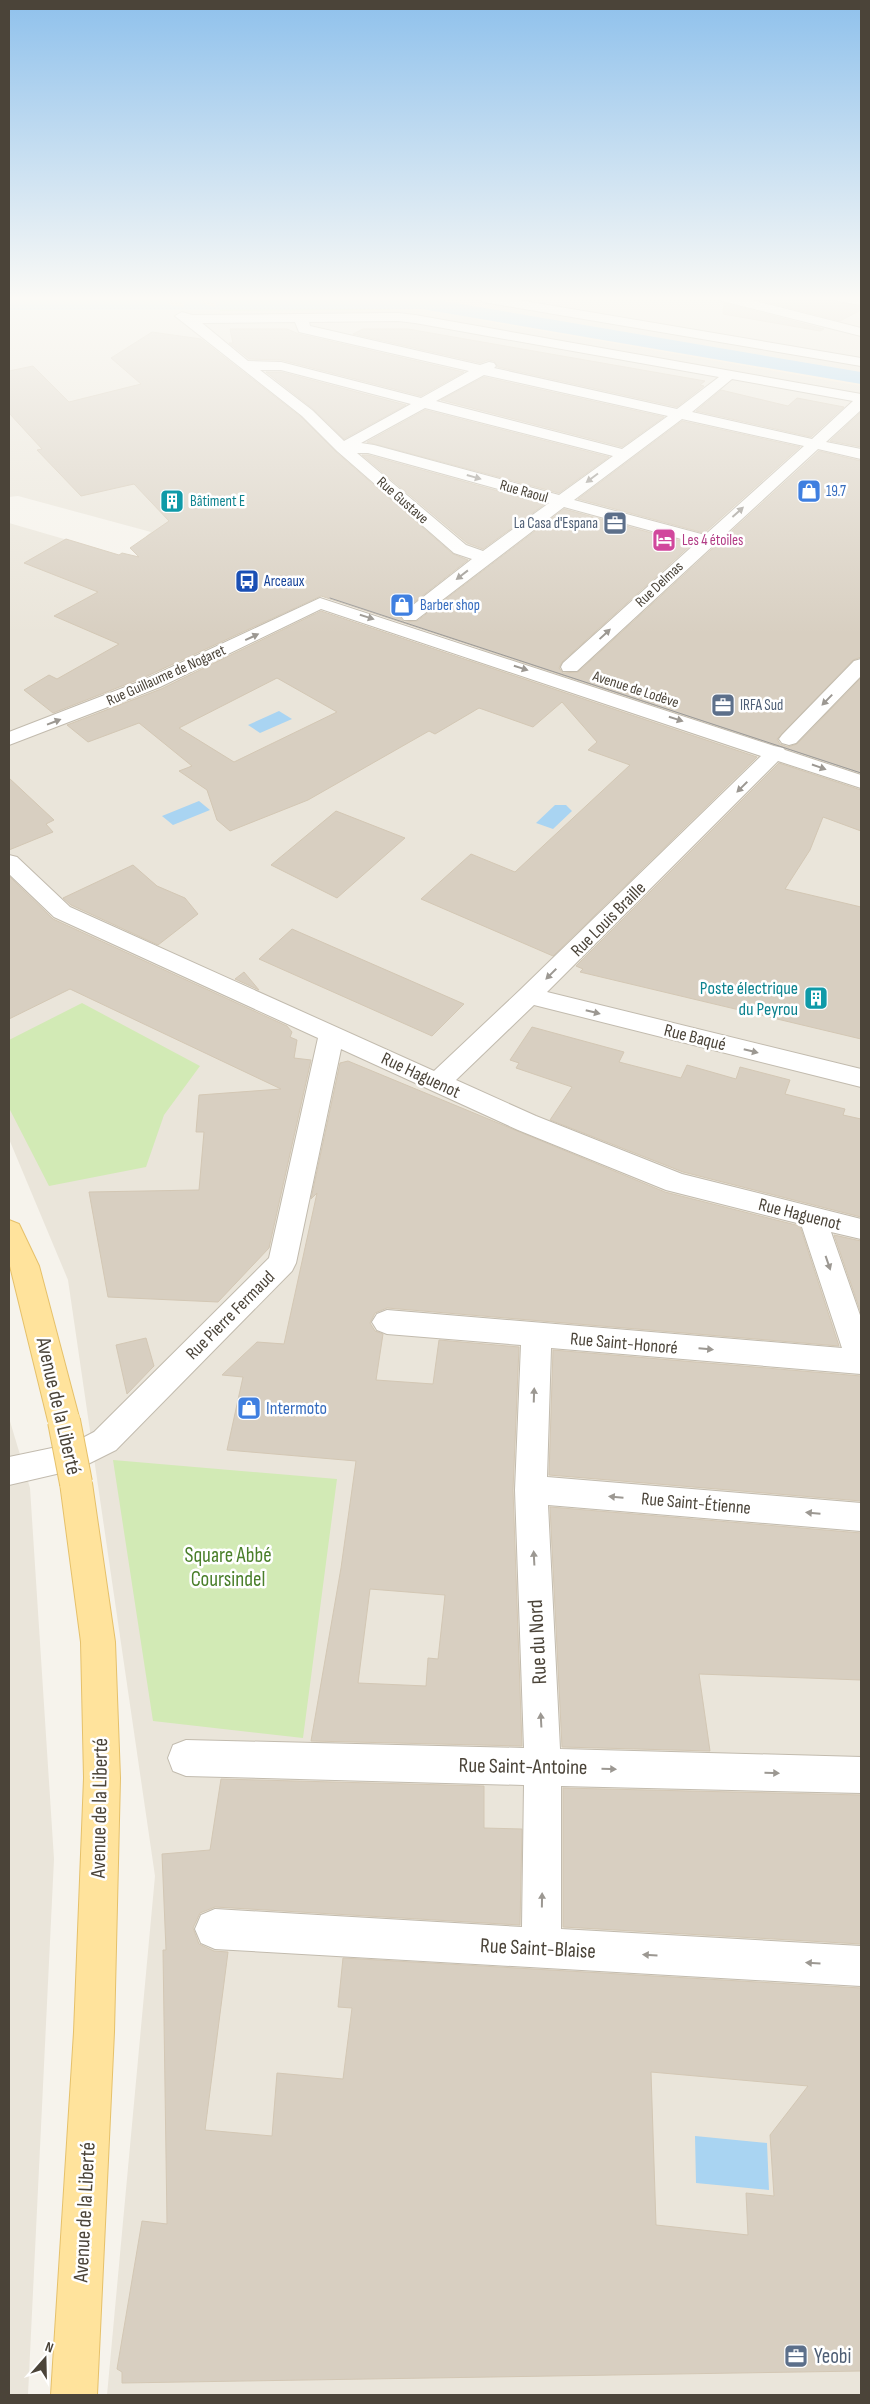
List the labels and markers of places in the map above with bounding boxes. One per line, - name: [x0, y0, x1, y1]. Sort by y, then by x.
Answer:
- shop icon: 19.7: [796, 478, 822, 504]
- place label: 19.7: [826, 482, 846, 501]
- building icon: Bâtiment E: [159, 488, 185, 514]
- place label: Bâtiment E: [190, 492, 245, 511]
- office icon: La Casa d'Espana: [602, 510, 628, 536]
- place label: La Casa d'Espana: [514, 514, 598, 533]
- hotel icon: Les 4 étoiles: [651, 527, 677, 553]
- place label: Les 4 étoiles: [682, 531, 744, 550]
- bus stop icon: Arceaux: [234, 568, 260, 594]
- place label: Arceaux: [263, 572, 305, 591]
- shop icon: Barber shop: [389, 592, 415, 618]
- place label: Barber shop: [420, 596, 480, 615]
- office icon: IRFA Sud: [710, 692, 736, 718]
- place label: IRFA Sud: [740, 696, 783, 715]
- place label: Poste électrique du Peyrou: [700, 978, 798, 1020]
- building icon: Poste électrique du Peyrou: [803, 985, 829, 1011]
- shop icon: Intermoto: [236, 1395, 262, 1421]
- place label: Intermoto: [266, 1398, 327, 1419]
- office icon: Yeobi: [783, 2343, 809, 2369]
- place label: Yeobi: [814, 2344, 851, 2369]

